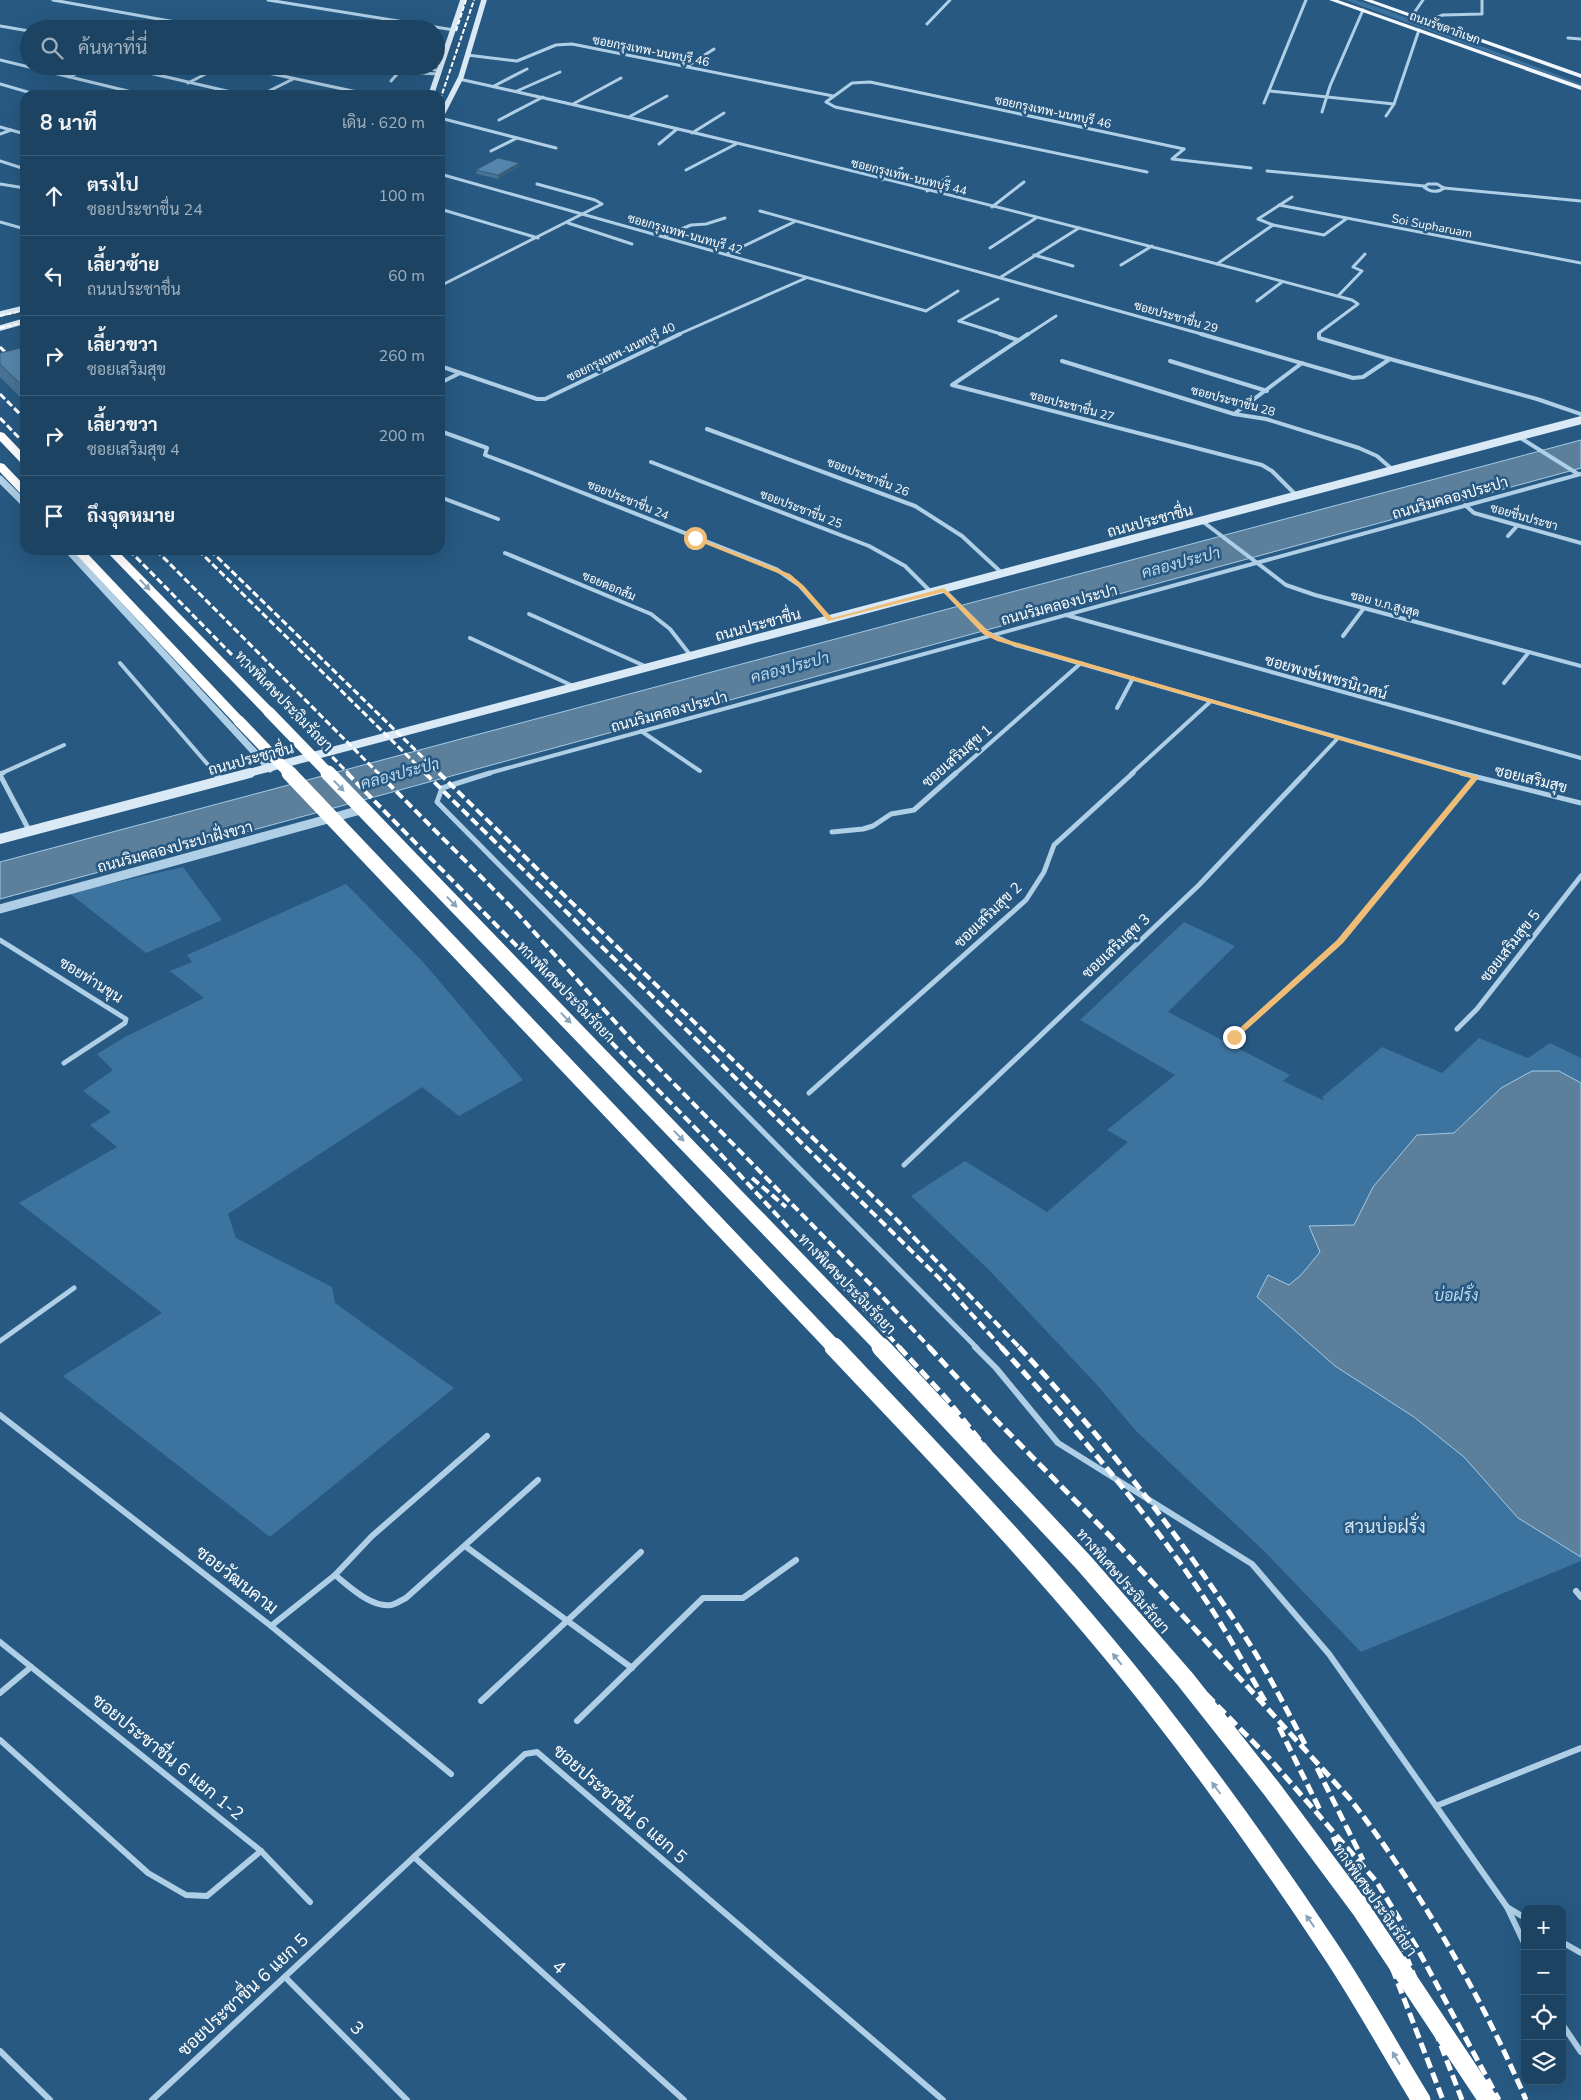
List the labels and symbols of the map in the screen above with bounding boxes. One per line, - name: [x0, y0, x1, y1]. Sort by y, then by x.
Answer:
- street label: ถนนรัชดาภิเษก: [1407, 8, 1483, 48]
- street label: ซอยกรุงเทพ-นนทบุรี 46: [591, 32, 711, 71]
- street label: ซอยกรุงเทพ-นนทบุรี 46: [993, 92, 1113, 133]
- street label: ซอยกรุงเทพ-นนทบุรี 44: [849, 155, 969, 200]
- street label: ซอยกรุงเทพ-นนทบุรี 42: [625, 210, 744, 259]
- street label: Soi Supharuam: [1390, 210, 1474, 242]
- street label: ซอยประชาชื่น 29: [1132, 294, 1221, 337]
- street label: ซอยกรุงเทพ-นนทบุรี 40: [564, 319, 678, 386]
- street label: ซอยประชาชื่น 28: [1189, 379, 1278, 420]
- street label: ซอยประชาชื่น 27: [1028, 384, 1117, 425]
- street label: ซอยประชาชื่น 26: [825, 451, 912, 500]
- street label: ถนนริมคลองประปา: [1390, 472, 1510, 524]
- street label: ซอยประชาชื่น 24: [585, 474, 672, 524]
- street label: ซอยประชาชื่น 25: [758, 483, 845, 532]
- street label: ถนนประชาชื่น: [1104, 495, 1195, 542]
- street label: ซอยชื่นประชา: [1488, 497, 1560, 534]
- route start: [684, 527, 707, 550]
- water label: คลองประปา: [1139, 542, 1223, 584]
- street label: ซอยดอกส้ม: [580, 568, 638, 604]
- one-way arrow: [139, 579, 151, 591]
- street label: ถนนริมคลองประปา: [999, 580, 1119, 630]
- street label: ซอย บ.ก.สูงสุด: [1348, 587, 1421, 622]
- street label: ถนนประชาชื่น: [712, 599, 803, 646]
- street label: ทางพิเศษประจิมรัถยา: [231, 646, 337, 756]
- water label: คลองประปา: [748, 647, 832, 689]
- street label: ซอยพงษ์เพชรนิเวศน์: [1262, 650, 1390, 704]
- street label: ถนนริมคลองประปา: [609, 687, 729, 737]
- street label: ซอยเสริมสุข 1: [918, 720, 997, 793]
- street label: ถนนประชาชื่น: [205, 733, 296, 780]
- water label: คลองประปา: [358, 753, 442, 795]
- street label: ซอยเสริมสุข: [1492, 760, 1569, 799]
- one-way arrow: [333, 779, 345, 791]
- street label: ถนนริมคลองประปาฝั่งขวา: [94, 812, 255, 877]
- street label: ซอยเสริมสุข 2: [950, 878, 1027, 953]
- one-way arrow: [446, 896, 458, 908]
- street label: ซอยเสริมสุข 5: [1475, 906, 1545, 987]
- street label: ซอยเสริมสุข 3: [1077, 909, 1155, 984]
- street label: ทางพิเศษประจิมรัถยา: [513, 937, 619, 1047]
- street label: ซอยท่านขุน: [55, 953, 127, 1008]
- one-way arrow: [560, 1012, 572, 1024]
- route end: [1223, 1026, 1246, 1049]
- one-way arrow: [672, 1129, 684, 1141]
- street label: ทางพิเศษประจิมรัถยา: [794, 1229, 900, 1339]
- water label: บ่อฝรั่ง: [1434, 1282, 1478, 1307]
- park label: สวนบ่อฝรั่ง: [1344, 1512, 1426, 1539]
- street label: ทางพิเศษประจิมรัถยา: [1072, 1524, 1174, 1638]
- street label: ซอยวัฒนคาม: [191, 1540, 283, 1620]
- one-way arrow: [1111, 1653, 1122, 1666]
- street label: ซอยประชาชื่น 6 แยก 1-2: [87, 1685, 252, 1826]
- street label: ซอยประชาชื่น 6 แยก 5: [548, 1736, 695, 1869]
- one-way arrow: [1211, 1781, 1221, 1795]
- street label: ทางพิเศษประจิมรัถยา: [1329, 1840, 1421, 1960]
- one-way arrow: [1305, 1914, 1315, 1927]
- street label: ซอยประชาชื่น 6 แยก 5: [170, 1925, 314, 2062]
- street label: 4: [547, 1954, 571, 1980]
- street label: 3: [345, 2016, 369, 2040]
- one-way arrow: [1391, 2052, 1400, 2065]

